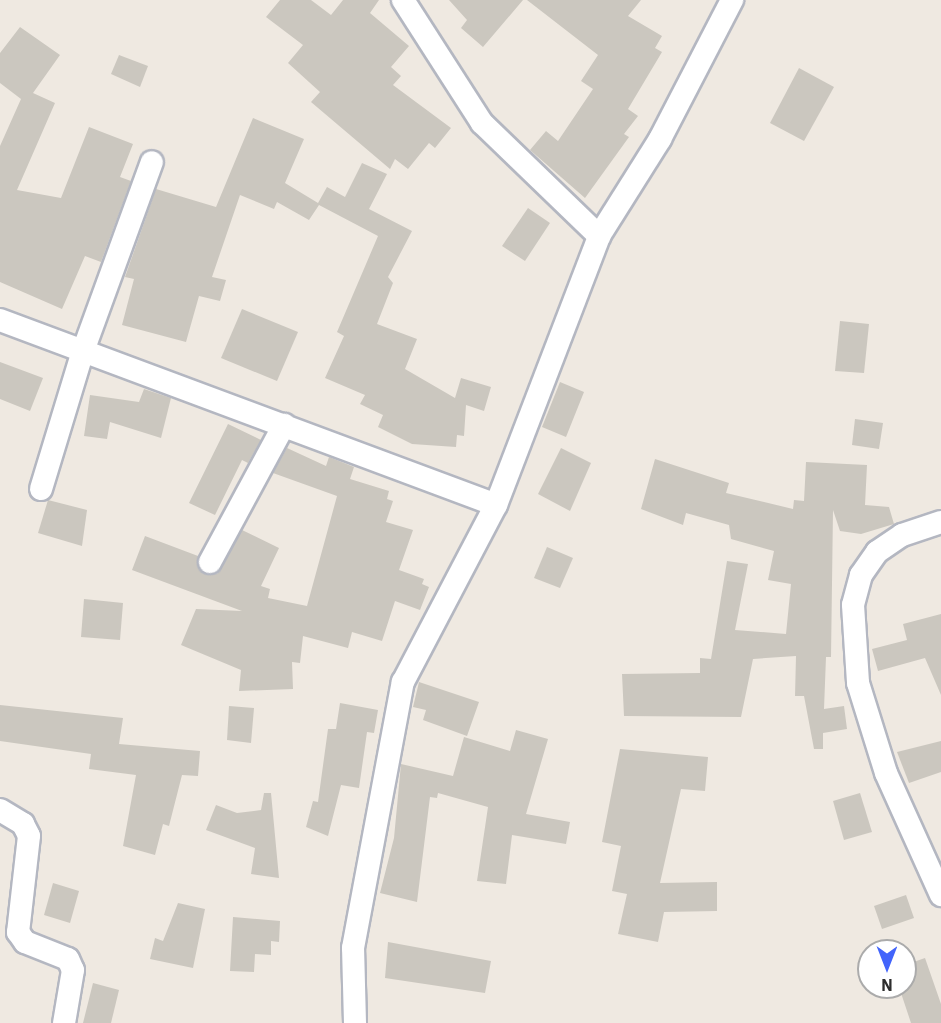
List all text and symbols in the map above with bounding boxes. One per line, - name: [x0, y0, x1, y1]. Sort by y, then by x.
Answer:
- north arrow: [857, 939, 917, 999]
- text: N: [881, 975, 893, 995]

